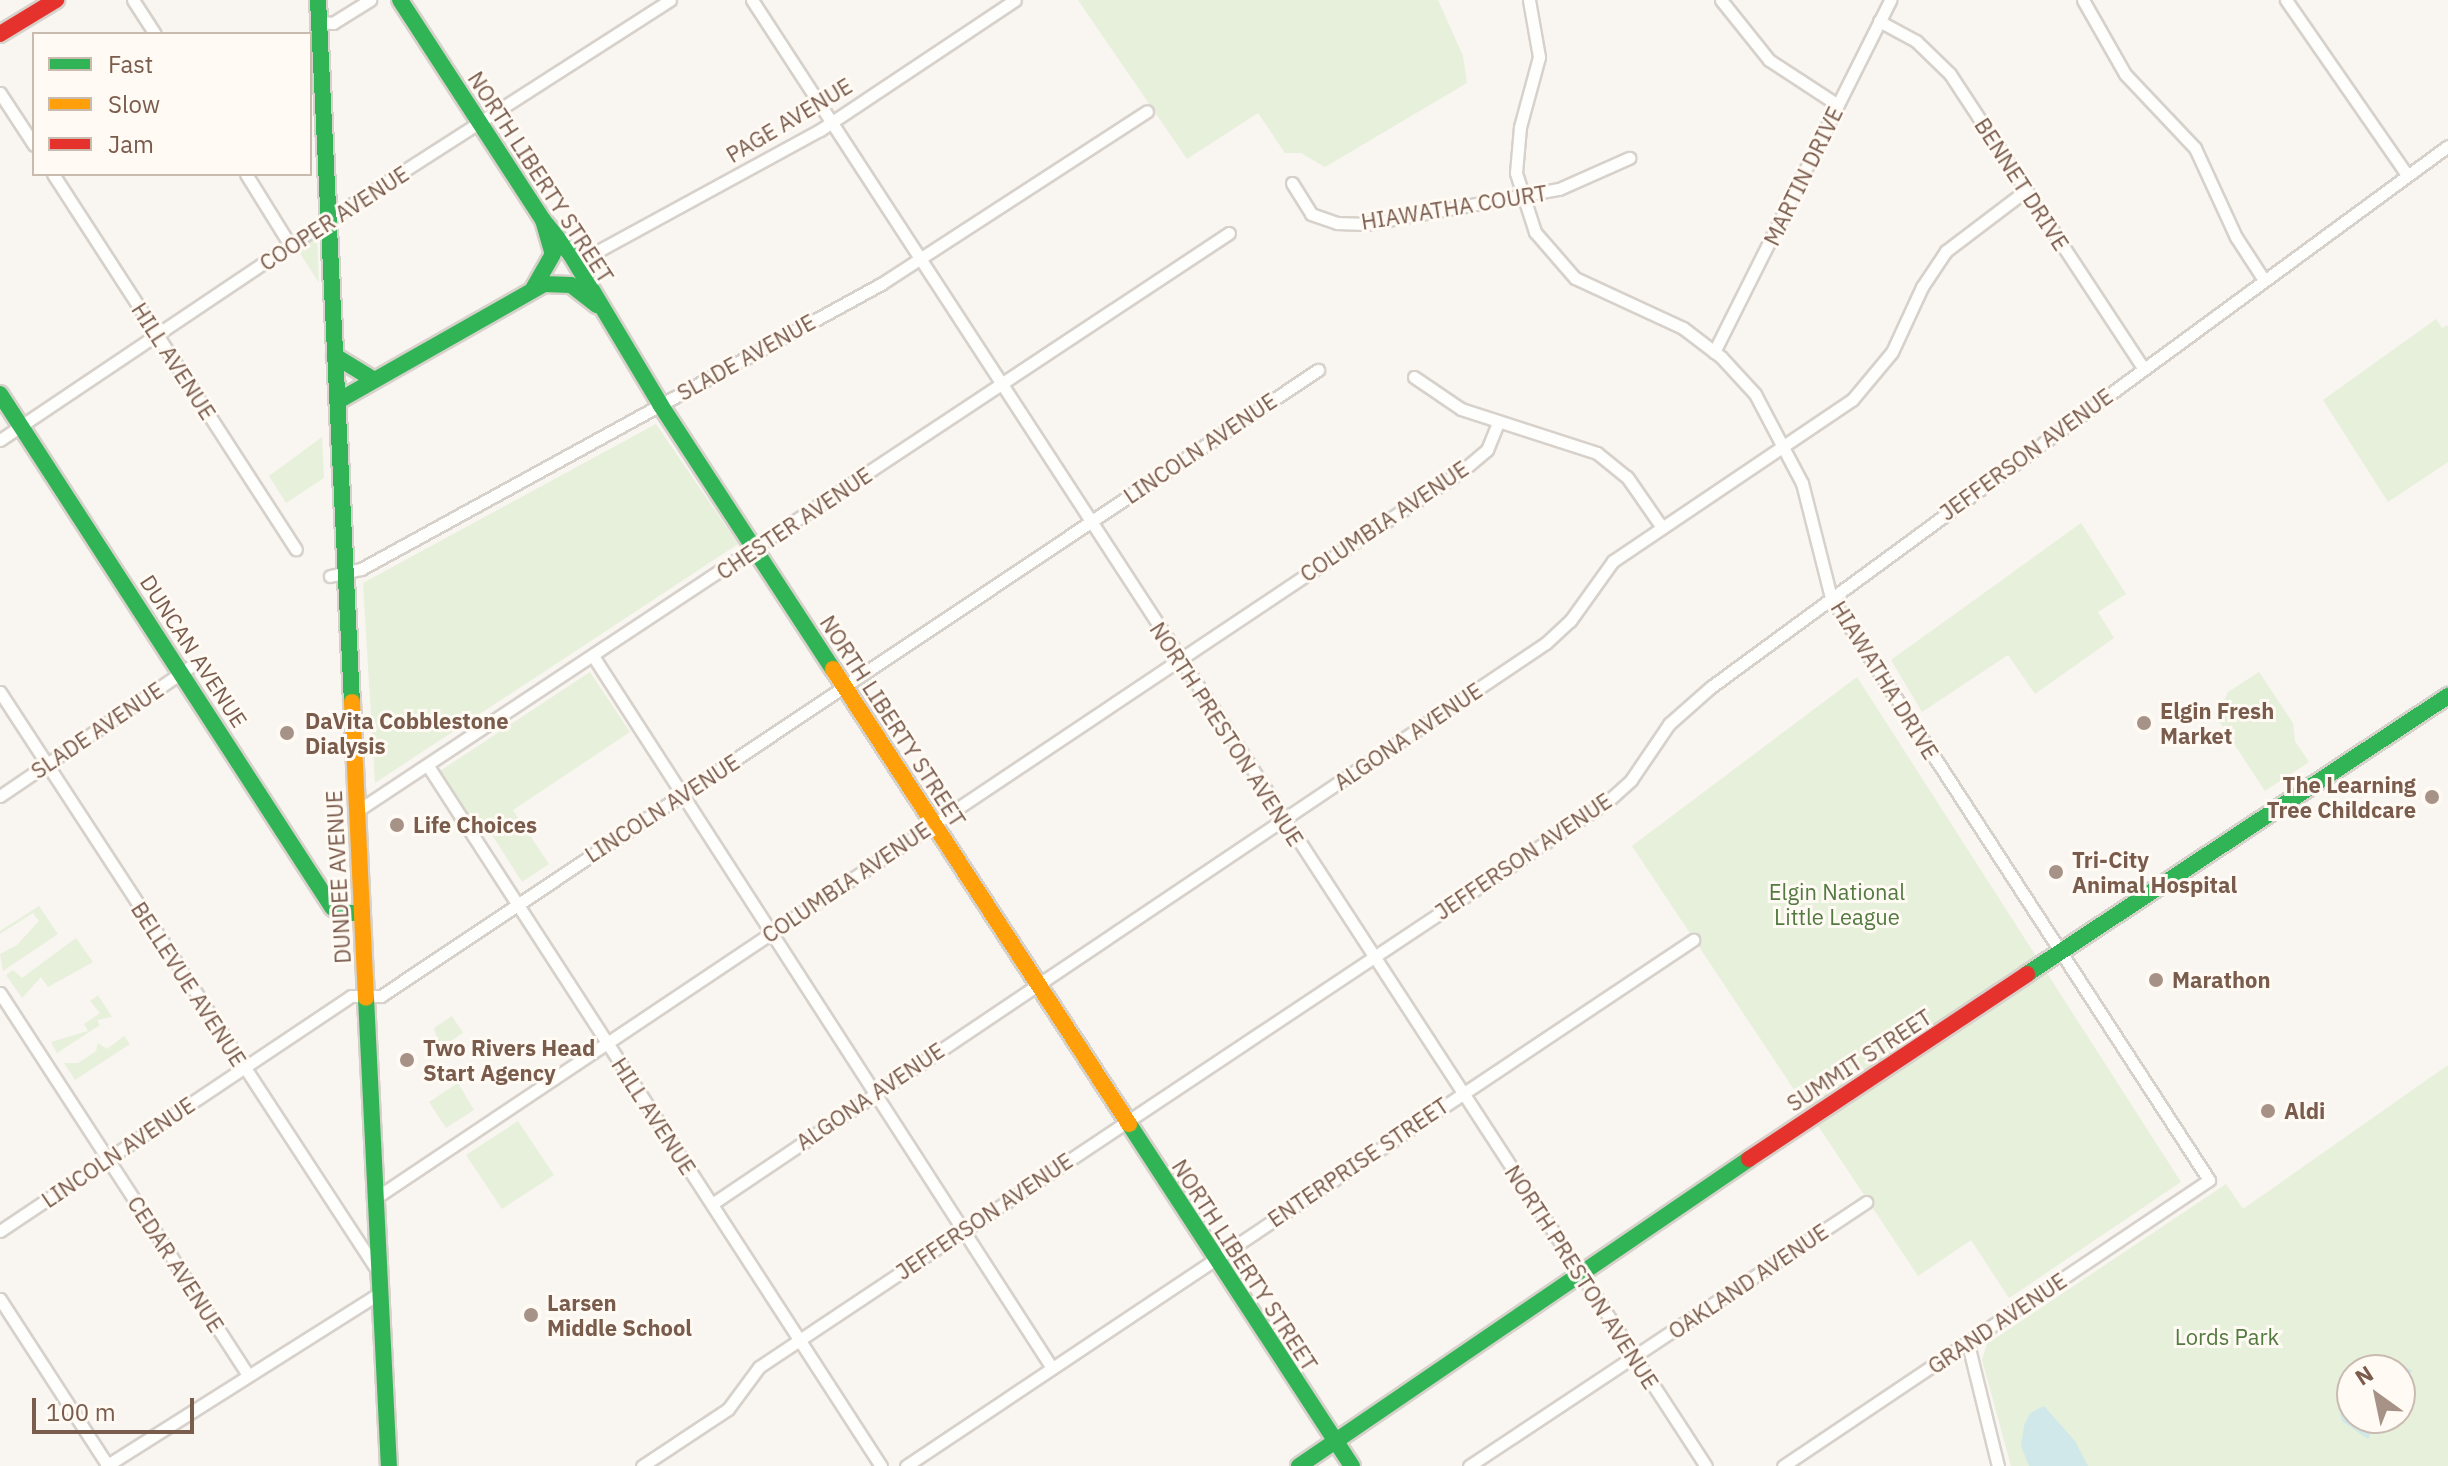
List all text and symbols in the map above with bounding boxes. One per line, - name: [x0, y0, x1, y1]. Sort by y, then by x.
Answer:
- legend: [32, 32, 312, 176]
- text: Fast: [108, 48, 153, 80]
- street label: NORTH LIBERTY STREET: [463, 66, 619, 288]
- street label: PAGE AVENUE: [721, 72, 857, 168]
- text: Slow: [108, 88, 160, 120]
- street label: MARTIN DRIVE: [1758, 102, 1848, 250]
- street label: BENNET DRIVE: [1969, 113, 2075, 255]
- text: Jam: [108, 128, 154, 160]
- street label: COOPER AVENUE: [254, 160, 414, 276]
- street label: HIAWATHA COURT: [1359, 179, 1549, 235]
- street label: HILL AVENUE: [126, 297, 222, 425]
- street label: SLADE AVENUE: [672, 308, 820, 406]
- street label: JEFFERSON AVENUE: [1934, 382, 2118, 526]
- street label: LINCOLN AVENUE: [1118, 387, 1282, 509]
- street label: COLUMBIA AVENUE: [1295, 455, 1473, 587]
- street label: CHESTER AVENUE: [711, 461, 877, 585]
- street label: DUNCAN AVENUE: [135, 570, 253, 732]
- street label: HIAWATHA DRIVE: [1826, 596, 1944, 764]
- street label: NORTH LIBERTY STREET: [815, 610, 971, 832]
- street label: NORTH PRESTON AVENUE: [1145, 617, 1309, 851]
- street label: SLADE AVENUE: [26, 676, 168, 784]
- street label: ALGONA AVENUE: [1329, 677, 1487, 795]
- place label: Elgin Fresh Market: [2160, 697, 2274, 748]
- place label: DaVita Cobblestone Dialysis: [305, 707, 509, 758]
- marker: Elgin Fresh Market: [2135, 714, 2153, 732]
- marker: DaVita Cobblestone Dialysis: [276, 722, 298, 744]
- street label: LINCOLN AVENUE: [580, 748, 744, 868]
- place label: The Learning Tree Childcare: [2267, 771, 2416, 822]
- street label: JEFFERSON AVENUE: [1430, 787, 1616, 925]
- marker: The Learning Tree Childcare: [2423, 788, 2441, 806]
- street label: DUNDEE AVENUE: [320, 790, 356, 964]
- place label: Life Choices: [413, 812, 537, 838]
- marker: Life Choices: [388, 816, 406, 834]
- street label: COLUMBIA AVENUE: [757, 816, 935, 948]
- place label: Tri-City Animal Hospital: [2072, 846, 2237, 898]
- marker: Tri-City Animal Hospital: [2047, 863, 2065, 881]
- park label: Elgin National Little League: [1769, 878, 1905, 930]
- street label: BELLEVUE AVENUE: [126, 897, 252, 1071]
- place label: Marathon: [2172, 967, 2271, 993]
- marker: Marathon: [2147, 971, 2165, 989]
- street label: SUMMIT STREET: [1782, 1003, 1936, 1117]
- place label: Two Rivers Head Start Agency: [423, 1034, 595, 1086]
- street label: ALGONA AVENUE: [791, 1037, 949, 1155]
- marker: Two Rivers Head Start Agency: [398, 1051, 416, 1069]
- street label: HILL AVENUE: [606, 1052, 702, 1180]
- street label: LINCOLN AVENUE: [36, 1091, 200, 1213]
- street label: ENTERPRISE STREET: [1263, 1092, 1453, 1232]
- place label: Aldi: [2284, 1098, 2325, 1124]
- marker: Aldi: [2259, 1102, 2277, 1120]
- street label: JEFFERSON AVENUE: [891, 1147, 1077, 1285]
- street label: NORTH LIBERTY STREET: [1167, 1154, 1323, 1376]
- street label: NORTH PRESTON AVENUE: [1500, 1160, 1664, 1394]
- street label: CEDAR AVENUE: [122, 1191, 230, 1337]
- street label: OAKLAND AVENUE: [1663, 1218, 1833, 1344]
- street label: GRAND AVENUE: [1923, 1267, 2071, 1379]
- place label: Larsen Middle School: [547, 1289, 692, 1340]
- marker: Larsen Middle School: [522, 1306, 540, 1324]
- park label: Lords Park: [2175, 1324, 2279, 1350]
- north arrow: [2336, 1354, 2416, 1434]
- text: N: [2349, 1359, 2378, 1392]
- scale bar: [36, 1382, 198, 1432]
- text: 100 m: [46, 1396, 116, 1428]

